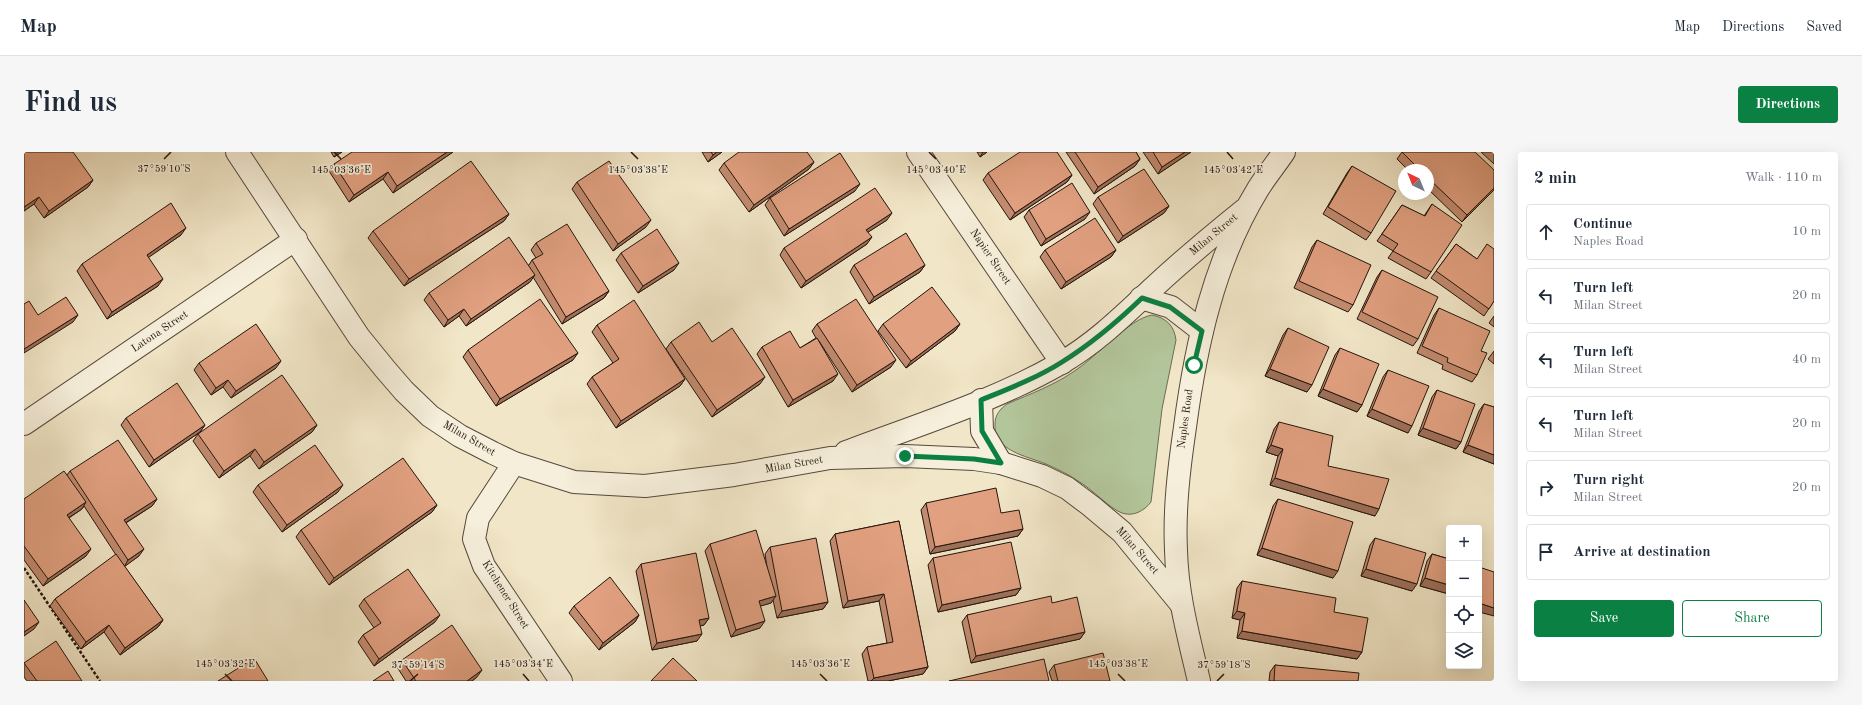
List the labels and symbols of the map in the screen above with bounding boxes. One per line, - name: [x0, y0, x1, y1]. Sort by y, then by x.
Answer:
- text: 37°59'10"S: [137, 164, 191, 174]
- north arrow: [1398, 164, 1434, 200]
- text: 145°03'36"E: [311, 165, 371, 175]
- text: 145°03'38"E: [608, 165, 668, 175]
- text: 145°03'40"E: [906, 165, 966, 175]
- text: 145°03'42"E: [1203, 165, 1263, 175]
- street label: Milan Street: [1188, 212, 1240, 258]
- street label: Napier Street: [967, 227, 1013, 287]
- street label: Latona Street: [130, 309, 190, 355]
- route start: [1185, 356, 1203, 374]
- street label: Naples Road: [1176, 388, 1196, 449]
- street label: Milan Street: [441, 420, 497, 459]
- route end: [896, 447, 914, 465]
- street label: Milan Street: [764, 454, 824, 476]
- street label: Milan Street: [1114, 525, 1161, 577]
- street label: Kitchener Street: [479, 559, 531, 631]
- text: 145°03'32"E: [195, 659, 255, 669]
- text: 145°03'34"E: [493, 659, 553, 669]
- text: 145°03'36"E: [790, 659, 850, 669]
- text: 145°03'38"E: [1088, 659, 1148, 669]
- text: 37°59'14"S: [391, 660, 445, 670]
- text: 37°59'18"S: [1197, 660, 1251, 670]

